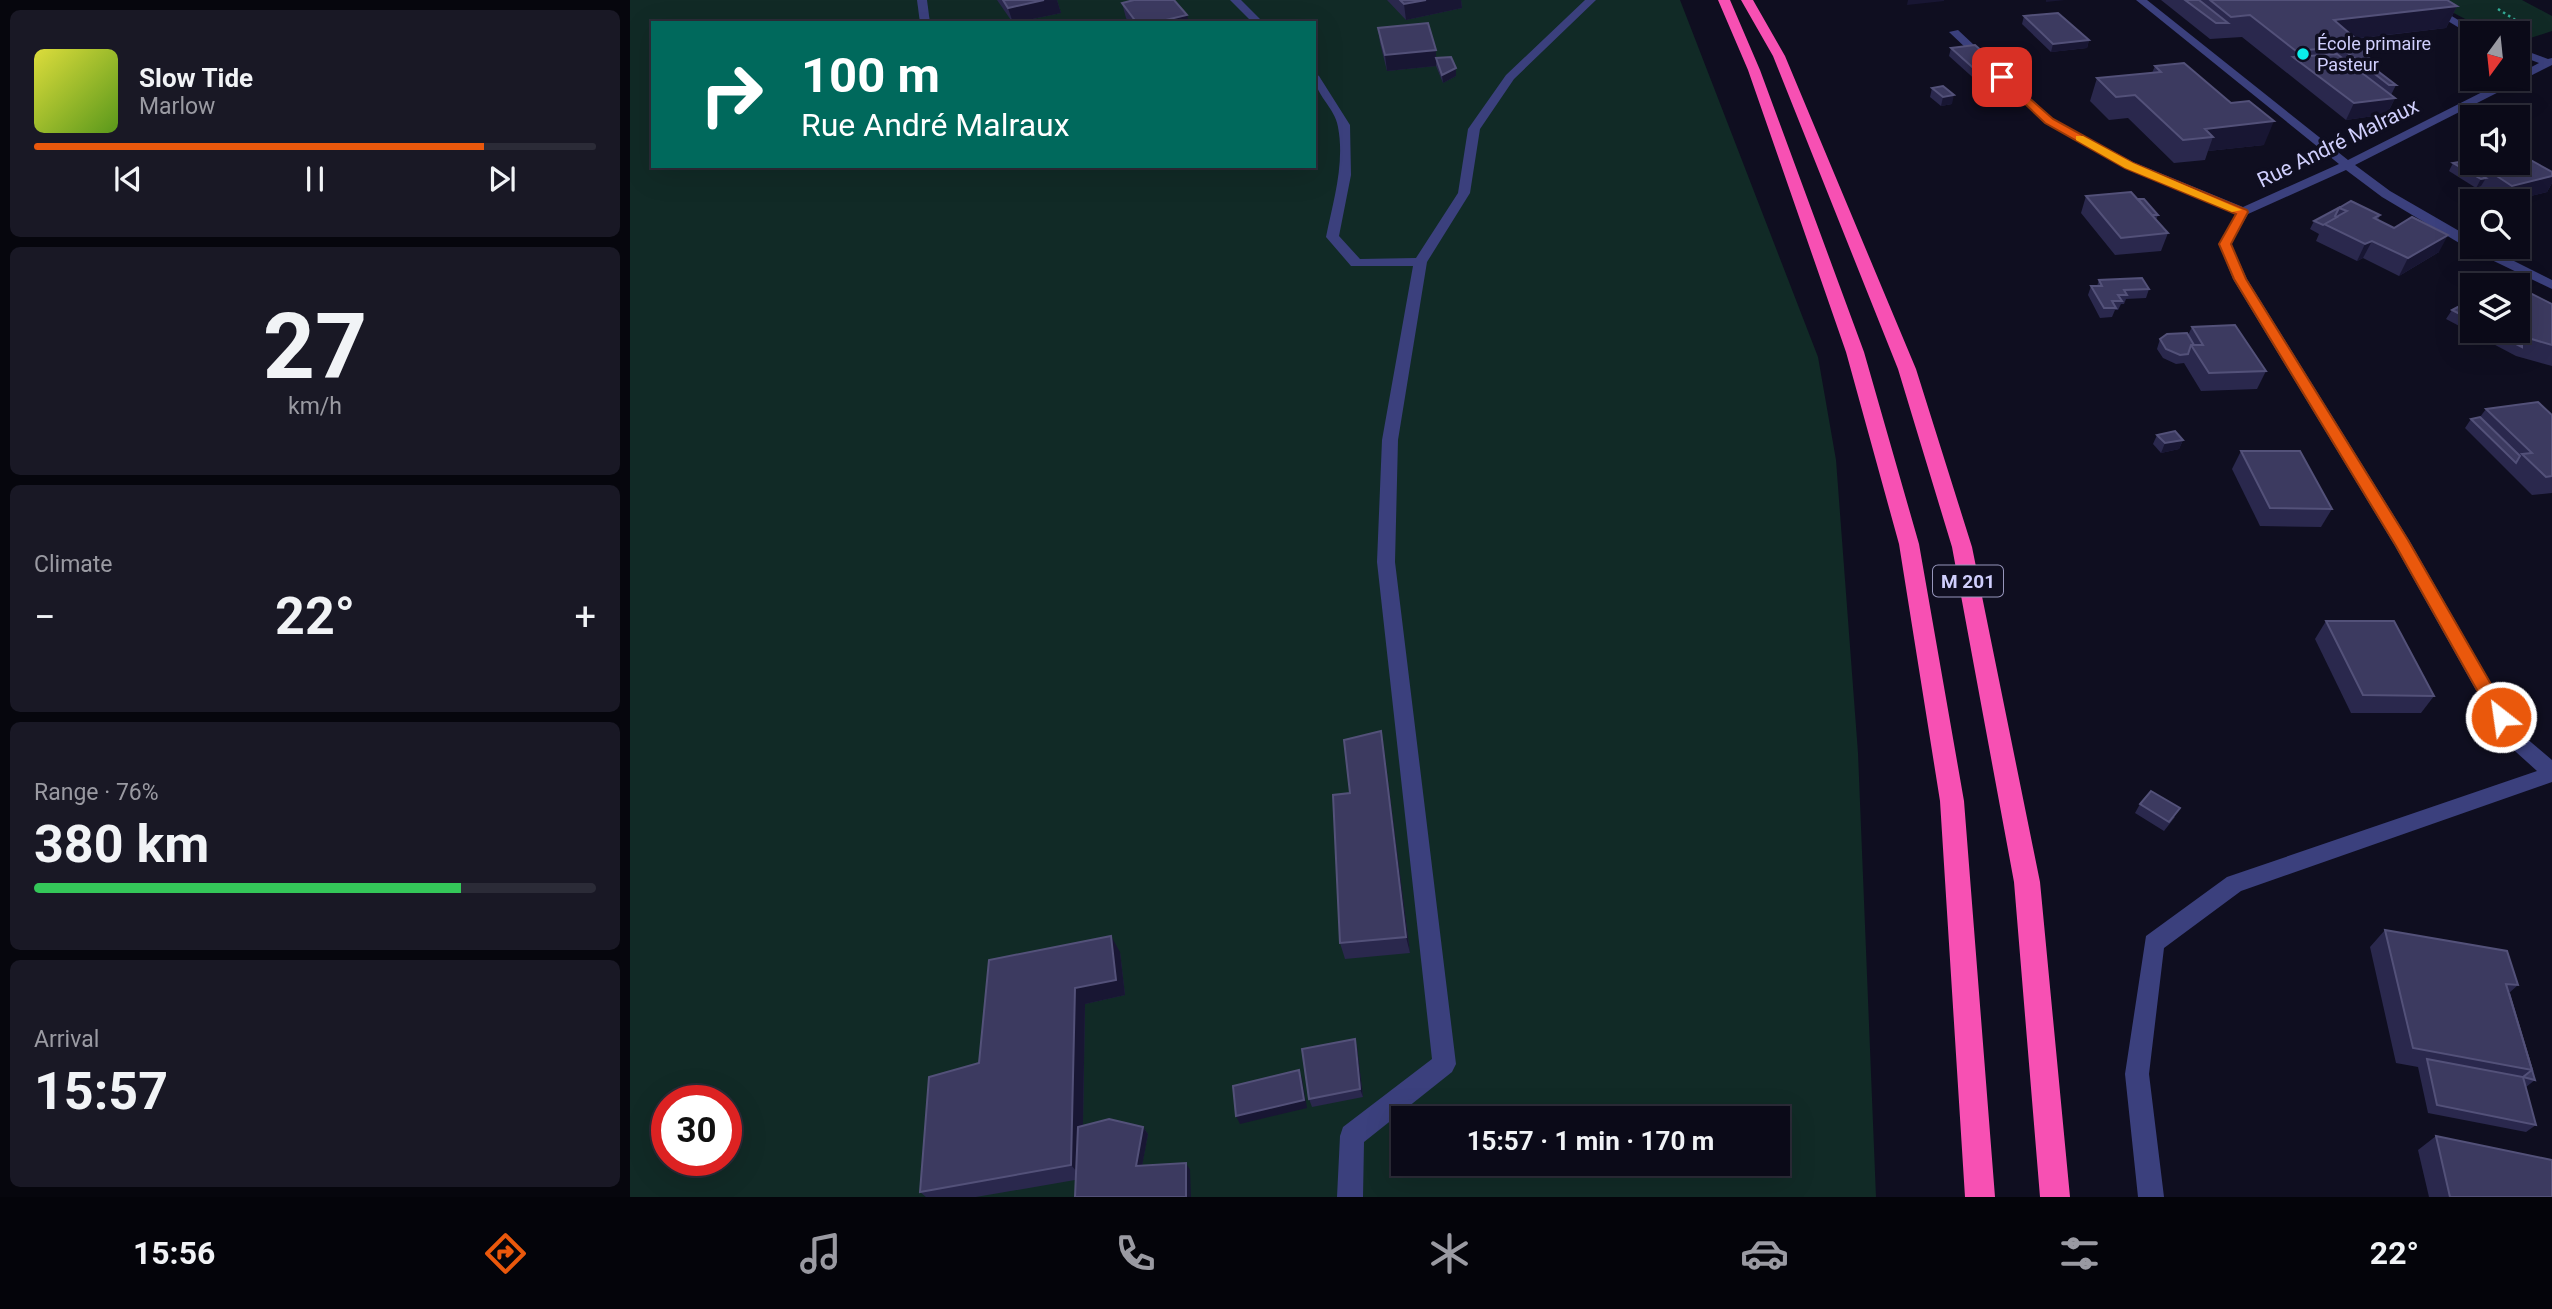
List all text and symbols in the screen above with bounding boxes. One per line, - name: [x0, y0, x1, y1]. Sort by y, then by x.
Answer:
- north arrow: [2460, 21, 2530, 91]
- map controls: [2460, 21, 2530, 343]
- place label: École primaire Pasteur: [2317, 33, 2431, 75]
- marker: École primaire Pasteur: [2295, 46, 2311, 62]
- text: 100 m: [801, 47, 940, 104]
- pin: [1972, 47, 2032, 107]
- icon: right: [686, 49, 777, 140]
- icon: arrive: [1983, 58, 2021, 96]
- text: Slow Tide: [139, 63, 253, 93]
- text: Marlow: [139, 93, 215, 120]
- street label: Rue André Malraux: [2254, 94, 2422, 192]
- button: sound: [2460, 105, 2530, 175]
- text: Rue André Malraux: [801, 106, 1070, 144]
- icon: previous: [109, 160, 147, 198]
- icon: pause: [296, 160, 334, 198]
- icon: next: [483, 160, 521, 198]
- button: search: [2460, 189, 2530, 259]
- button: layers: [2460, 273, 2530, 343]
- text: 27: [263, 294, 367, 400]
- text: km/h: [288, 393, 342, 420]
- text: Climate: [34, 551, 113, 578]
- road number: M 201: [1933, 566, 2003, 596]
- text: 22°: [275, 586, 355, 647]
- text: −: [34, 595, 56, 639]
- text: +: [574, 595, 596, 639]
- position arrow: [2464, 680, 2538, 754]
- text: Range · 76%: [34, 779, 159, 806]
- text: 380 km: [34, 814, 209, 875]
- text: Arrival: [34, 1026, 99, 1053]
- text: 15:57: [34, 1061, 168, 1122]
- speed limit sign: 30: [651, 1085, 742, 1176]
- text: 15:57 · 1 min · 170 m: [1467, 1126, 1714, 1156]
- icon: directions: [481, 1229, 530, 1278]
- icon: music: [796, 1229, 845, 1278]
- icon: phone: [1111, 1229, 1160, 1278]
- icon: climate: [1425, 1229, 1474, 1278]
- icon: car: [1740, 1229, 1789, 1278]
- icon: filters: [2055, 1229, 2104, 1278]
- text: 15:56: [133, 1234, 215, 1272]
- text: 22°: [2370, 1234, 2419, 1272]

